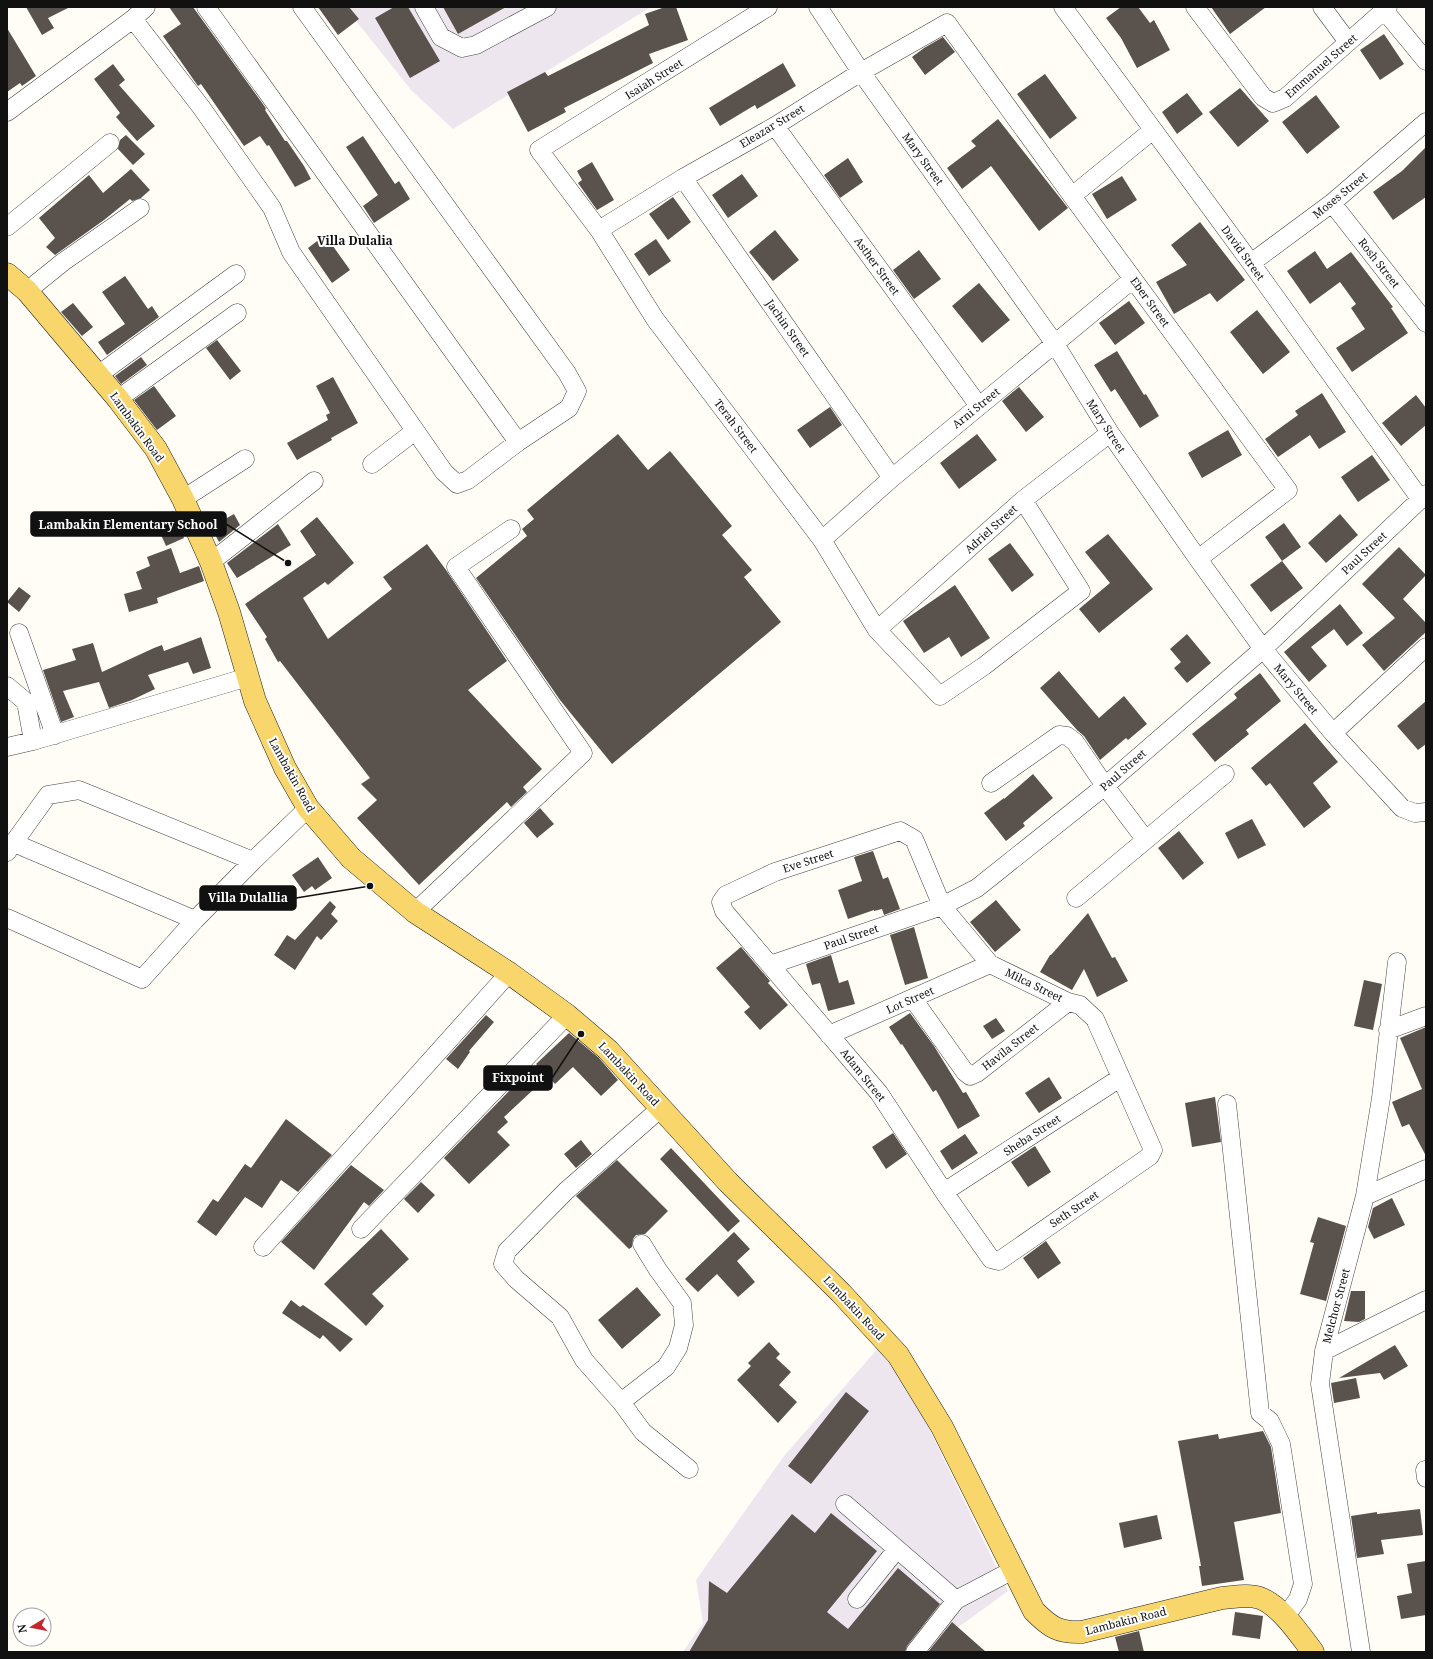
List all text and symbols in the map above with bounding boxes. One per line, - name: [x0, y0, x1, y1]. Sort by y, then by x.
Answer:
- street label: Emmanuel Street: [1282, 30, 1360, 101]
- street label: Isaiah Street: [622, 55, 686, 102]
- street label: Eleazar Street: [737, 100, 807, 151]
- street label: Mary Street: [899, 129, 948, 188]
- street label: Moses Street: [1309, 168, 1370, 221]
- street label: David Street: [1218, 222, 1268, 283]
- district label: Villa Dulalia: [317, 232, 393, 249]
- street label: Asther Street: [851, 234, 904, 298]
- street label: Rosh Street: [1355, 235, 1404, 291]
- street label: Eber Street: [1127, 274, 1174, 330]
- street label: Jachin Street: [763, 295, 814, 359]
- street label: Arni Street: [949, 384, 1003, 431]
- street label: Lambakin Road: [107, 389, 168, 465]
- street label: Terah Street: [711, 396, 762, 456]
- street label: Mary Street: [1083, 396, 1130, 456]
- street label: Adriel Street: [961, 501, 1020, 556]
- callout: Lambakin Elementary School: [31, 512, 226, 536]
- text: Lambakin Elementary School: [38, 516, 218, 533]
- street label: Paul Street: [1338, 528, 1390, 577]
- street label: Mary Street: [1271, 660, 1322, 717]
- street label: Lambakin Road: [266, 735, 319, 815]
- street label: Paul Street: [1096, 745, 1149, 794]
- street label: Eve Street: [780, 845, 835, 876]
- callout: Villa Dulallia: [200, 886, 296, 910]
- text: Villa Dulallia: [208, 889, 288, 906]
- street label: Paul Street: [822, 920, 880, 953]
- street label: Milca Street: [1003, 964, 1066, 1005]
- street label: Lot Street: [884, 982, 936, 1017]
- street label: Havila Street: [978, 1020, 1041, 1073]
- street label: Lambakin Road: [596, 1038, 663, 1109]
- street label: Adam Street: [837, 1045, 890, 1105]
- callout: Fixpoint: [484, 1066, 552, 1090]
- text: Fixpoint: [492, 1069, 544, 1086]
- street label: Sheba Street: [1000, 1110, 1063, 1159]
- street label: Seth Street: [1046, 1187, 1101, 1231]
- street label: Melchor Street: [1318, 1267, 1353, 1345]
- street label: Lambakin Road: [821, 1272, 888, 1343]
- street label: Lambakin Road: [1084, 1603, 1168, 1638]
- north arrow: [12, 1607, 52, 1647]
- text: N: [13, 1623, 30, 1634]

